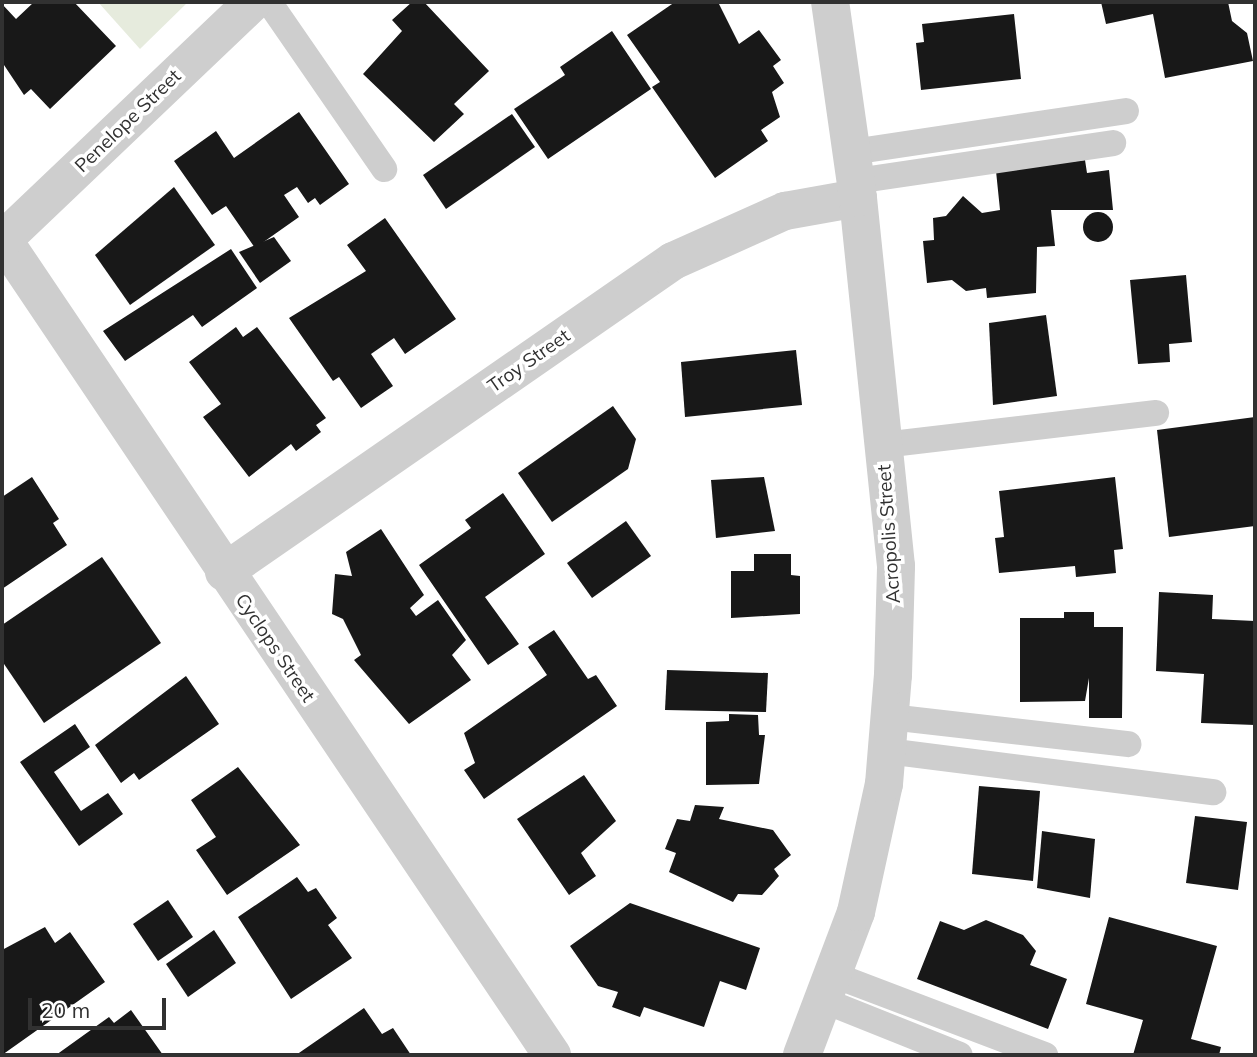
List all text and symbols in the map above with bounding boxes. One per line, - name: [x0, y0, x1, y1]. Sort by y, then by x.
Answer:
- street label: Penelope Street: [70, 65, 186, 177]
- street label: Troy Street: [484, 324, 574, 398]
- street label: Acropolis Street: [873, 464, 905, 604]
- street label: Cyclops Street: [230, 590, 320, 706]
- scale bar: [32, 984, 170, 1028]
- text: 20 m: [41, 997, 90, 1023]

